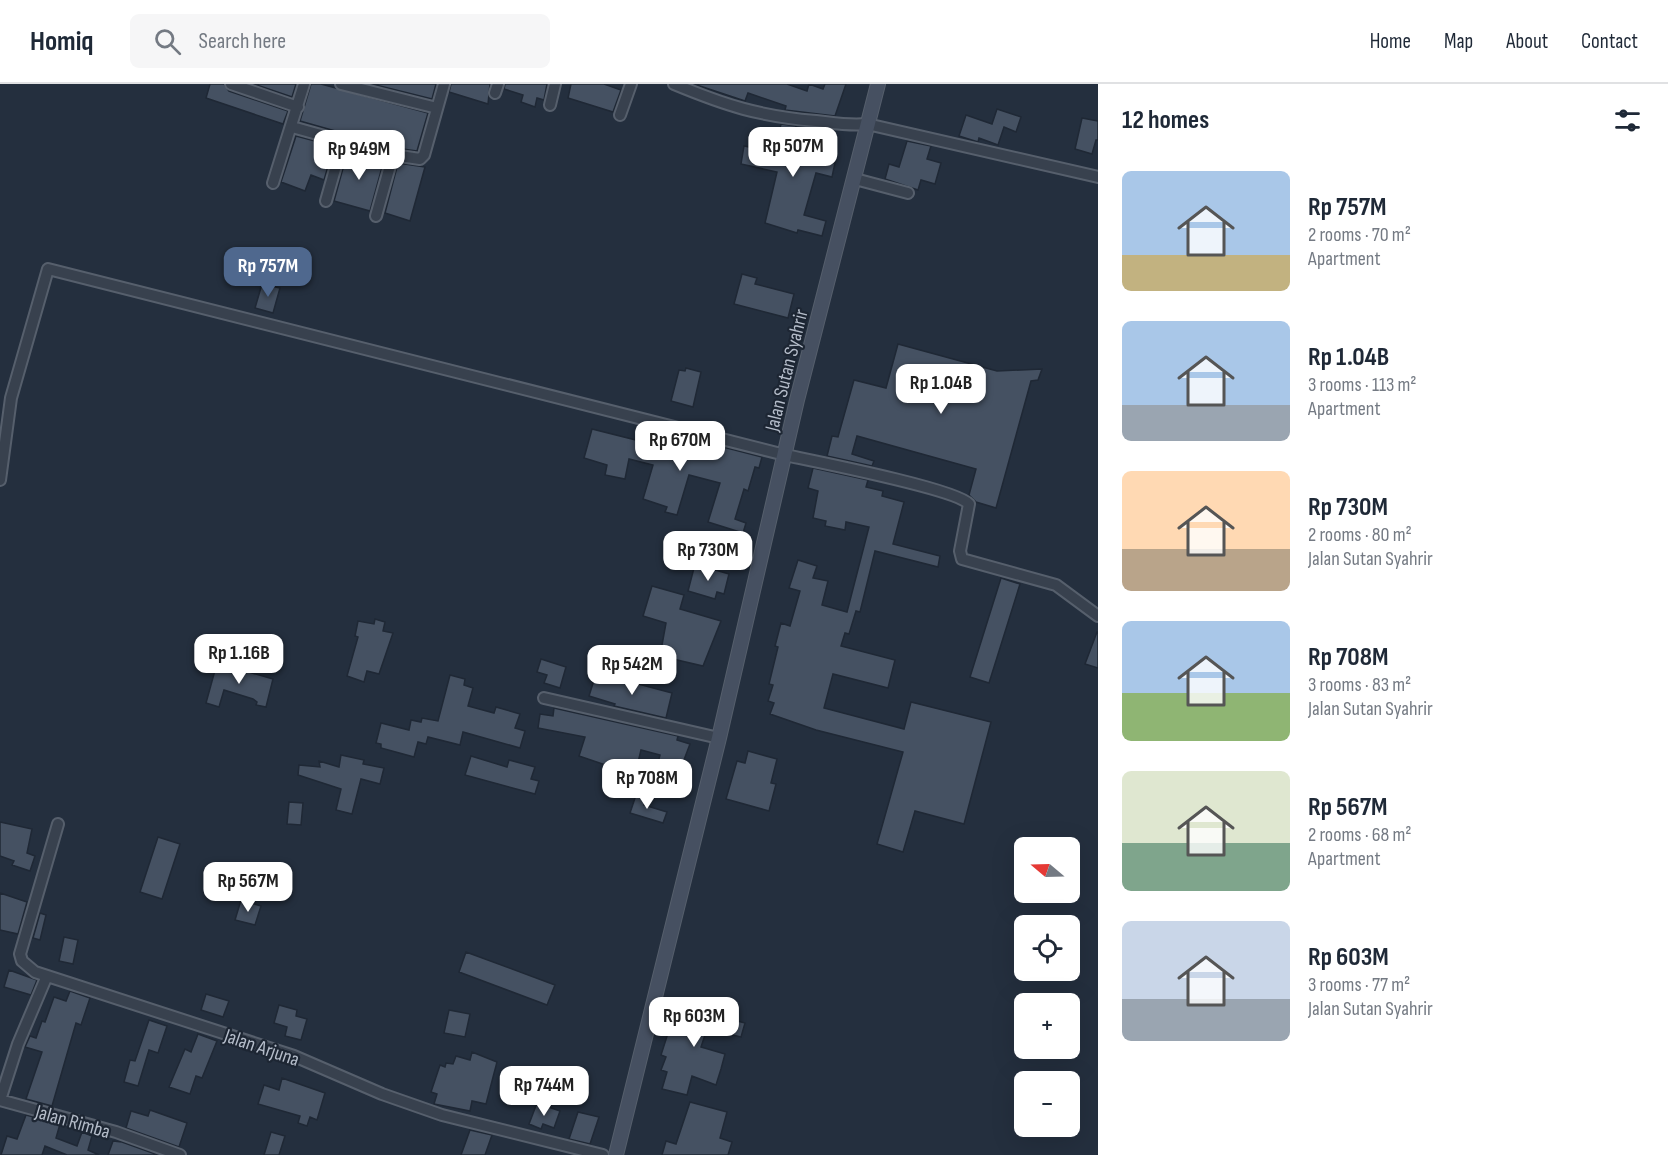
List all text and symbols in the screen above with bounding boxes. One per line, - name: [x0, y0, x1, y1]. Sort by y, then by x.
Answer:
- search box: [130, 14, 550, 68]
- text: Homiq: [30, 25, 94, 58]
- icon: search: [151, 25, 184, 58]
- text: Search here: [199, 28, 286, 55]
- text: Home: [1370, 29, 1411, 54]
- text: Map: [1444, 29, 1473, 54]
- text: About: [1506, 29, 1548, 54]
- text: Contact: [1581, 29, 1638, 54]
- icon: filters: [1611, 104, 1644, 137]
- text: 12 homes: [1122, 105, 1209, 136]
- pin: Rp 507M: [738, 127, 848, 178]
- pin: Rp 949M: [304, 130, 414, 181]
- text: Rp 507M: [762, 134, 824, 158]
- text: Rp 949M: [328, 137, 390, 161]
- text: Rp 757M: [1308, 192, 1387, 223]
- icon: home: [1170, 195, 1242, 267]
- text: 2 rooms · 70 m²: [1308, 223, 1411, 247]
- pin: Rp 757M: [213, 247, 323, 298]
- text: Apartment: [1308, 247, 1381, 271]
- text: Rp 757M: [238, 254, 298, 278]
- street label: Jalan Sutan Syahrir: [760, 307, 814, 435]
- text: Rp 1.04B: [1308, 342, 1389, 373]
- icon: home: [1170, 345, 1242, 417]
- pin: Rp 1.04B: [879, 364, 1003, 415]
- text: Rp 1.04B: [910, 371, 972, 395]
- text: 3 rooms · 113 m²: [1308, 373, 1417, 397]
- text: Apartment: [1308, 397, 1381, 421]
- pin: Rp 670M: [625, 421, 735, 472]
- text: Rp 670M: [649, 428, 711, 452]
- text: Rp 730M: [1308, 492, 1388, 523]
- icon: home: [1170, 495, 1242, 567]
- text: 2 rooms · 80 m²: [1308, 523, 1412, 547]
- pin: Rp 730M: [653, 531, 763, 582]
- text: Rp 730M: [677, 538, 739, 562]
- text: Jalan Sutan Syahrir: [1308, 547, 1433, 571]
- pin: Rp 1.16B: [177, 634, 301, 685]
- text: Rp 1.16B: [208, 641, 270, 665]
- text: Rp 708M: [1308, 642, 1388, 673]
- pin: Rp 542M: [577, 645, 687, 696]
- icon: home: [1170, 645, 1242, 717]
- text: Rp 542M: [601, 652, 663, 676]
- text: 3 rooms · 83 m²: [1308, 673, 1411, 697]
- text: Jalan Sutan Syahrir: [1308, 697, 1433, 721]
- pin: Rp 708M: [592, 759, 702, 810]
- text: Rp 708M: [616, 766, 678, 790]
- text: Rp 567M: [1308, 792, 1388, 823]
- icon: home: [1170, 795, 1242, 867]
- text: 2 rooms · 68 m²: [1308, 823, 1412, 847]
- north arrow: [1014, 837, 1080, 903]
- map controls: [1014, 837, 1080, 1137]
- text: Apartment: [1308, 847, 1381, 871]
- pin: Rp 567M: [193, 862, 303, 913]
- text: Rp 567M: [217, 869, 279, 893]
- button: locate: [1014, 915, 1080, 981]
- text: Rp 603M: [1308, 942, 1389, 973]
- icon: home: [1170, 945, 1242, 1017]
- text: 3 rooms · 77 m²: [1308, 973, 1410, 997]
- button: +: [1014, 993, 1080, 1059]
- pin: Rp 603M: [639, 997, 749, 1048]
- text: Jalan Sutan Syahrir: [1308, 997, 1433, 1021]
- text: Rp 603M: [663, 1004, 725, 1028]
- street label: Jalan Arjuna: [220, 1024, 302, 1072]
- pin: Rp 744M: [489, 1066, 599, 1117]
- button: −: [1014, 1071, 1080, 1137]
- text: Rp 744M: [514, 1073, 574, 1097]
- street label: Jalan Rimba: [32, 1100, 113, 1144]

